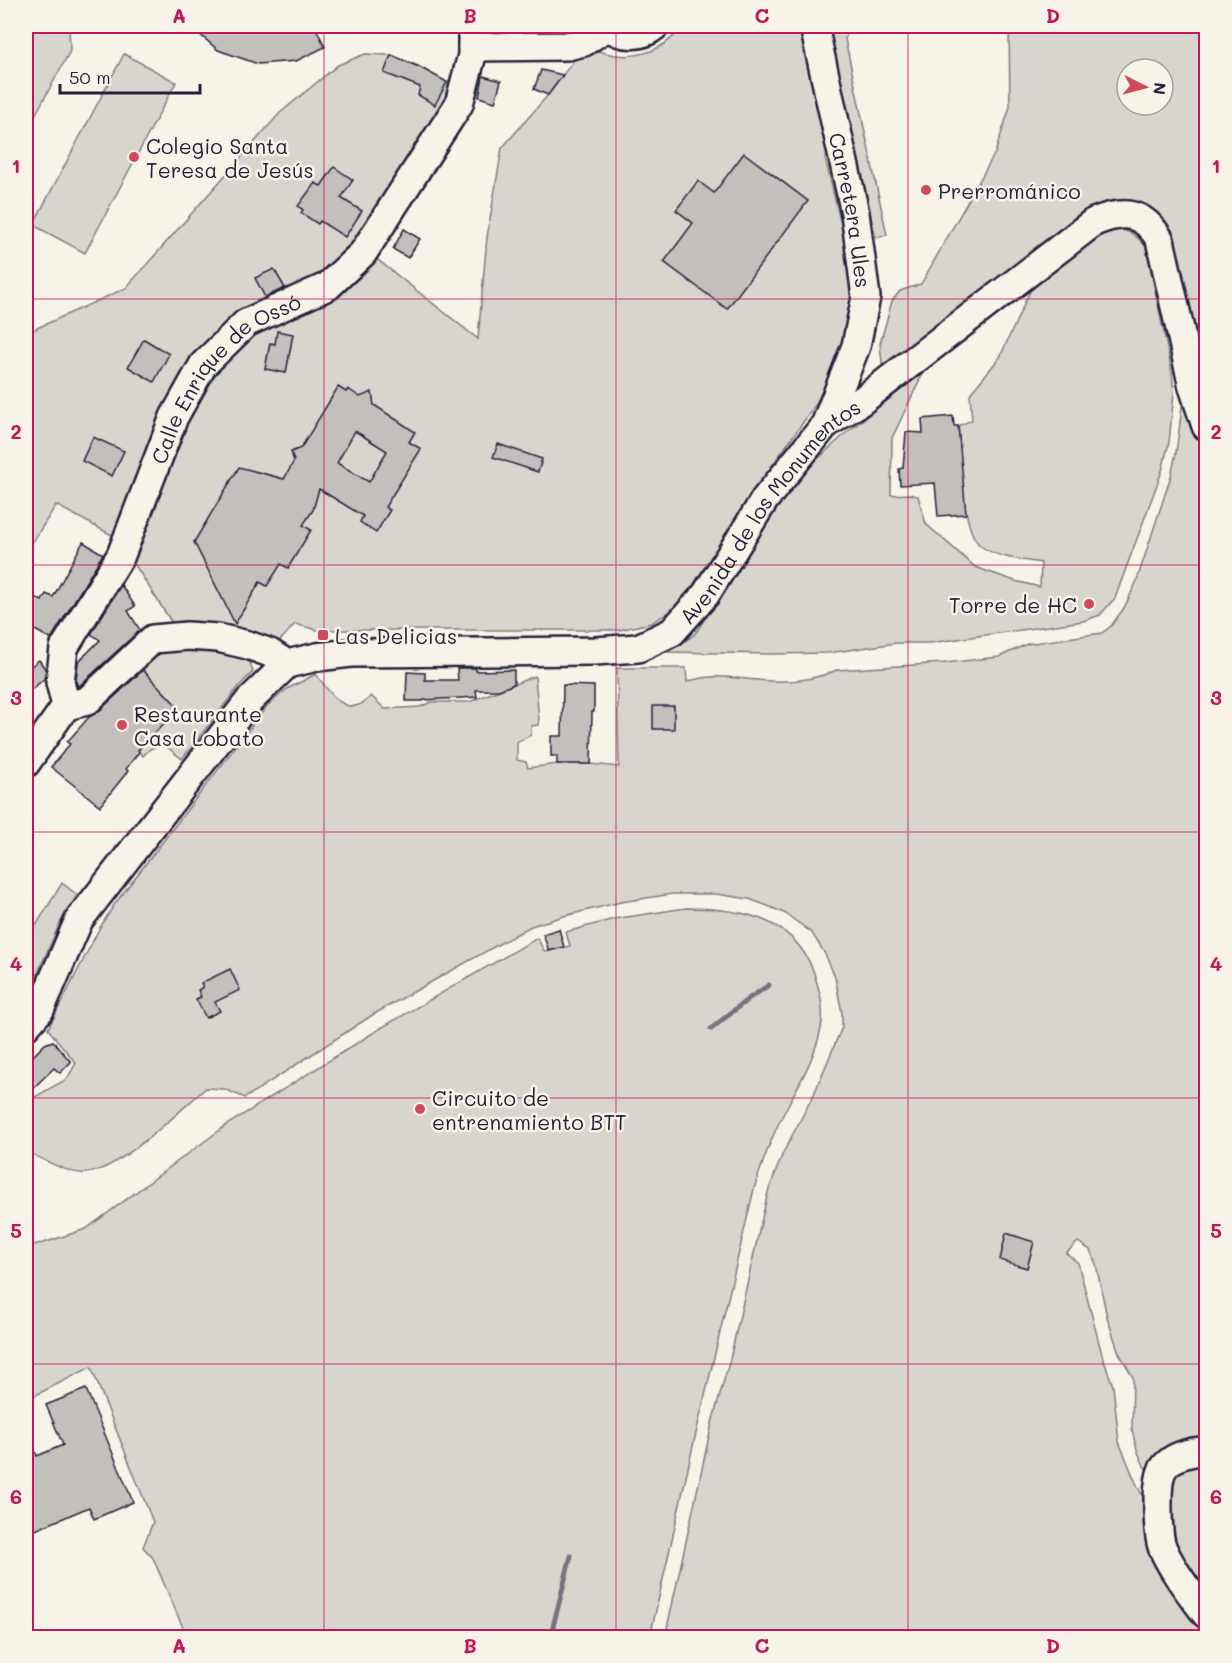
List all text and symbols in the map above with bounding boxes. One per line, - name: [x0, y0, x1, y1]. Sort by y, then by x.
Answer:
- text: A: [172, 2, 186, 28]
- text: B: [463, 2, 477, 28]
- text: C: [755, 2, 770, 28]
- text: D: [1046, 2, 1060, 28]
- scale bar: [60, 57, 200, 95]
- north arrow: [1115, 57, 1175, 117]
- text: 50 m: [69, 65, 111, 89]
- text: N: [1149, 81, 1171, 96]
- street label: Carretera Ules: [824, 130, 878, 289]
- place label: Colegio Santa Teresa de Jesús: [146, 132, 314, 183]
- marker: Colegio Santa Teresa de Jesús: [127, 150, 141, 164]
- text: 1: [12, 152, 20, 178]
- text: 1: [1212, 152, 1220, 178]
- place label: Prerrománico: [938, 177, 1081, 204]
- marker: Prerrománico: [919, 183, 933, 197]
- street label: Calle Enrique de Ossó: [144, 287, 304, 467]
- street label: Avenida de los Monumentos: [673, 392, 865, 629]
- text: 2: [10, 418, 22, 444]
- text: 2: [1210, 418, 1222, 444]
- place label: Torre de HC: [949, 591, 1077, 618]
- marker: Torre de HC: [1082, 597, 1096, 611]
- place label: Las Delicias: [335, 622, 457, 649]
- marker: Las Delicias: [316, 628, 330, 642]
- text: 3: [10, 684, 22, 710]
- text: 3: [1210, 684, 1222, 710]
- place label: Restaurante Casa Lobato: [134, 700, 264, 751]
- marker: Restaurante Casa Lobato: [115, 718, 129, 732]
- text: 4: [10, 950, 23, 976]
- text: 4: [1210, 950, 1223, 976]
- place label: Circuito de entrenamiento BTT: [432, 1084, 627, 1135]
- marker: Circuito de entrenamiento BTT: [413, 1102, 427, 1116]
- text: 5: [10, 1217, 22, 1243]
- text: 5: [1210, 1217, 1222, 1243]
- text: 6: [10, 1483, 22, 1509]
- text: 6: [1210, 1483, 1222, 1509]
- text: A: [172, 1632, 186, 1658]
- text: B: [463, 1632, 477, 1658]
- text: C: [755, 1632, 770, 1658]
- text: D: [1046, 1632, 1060, 1658]

